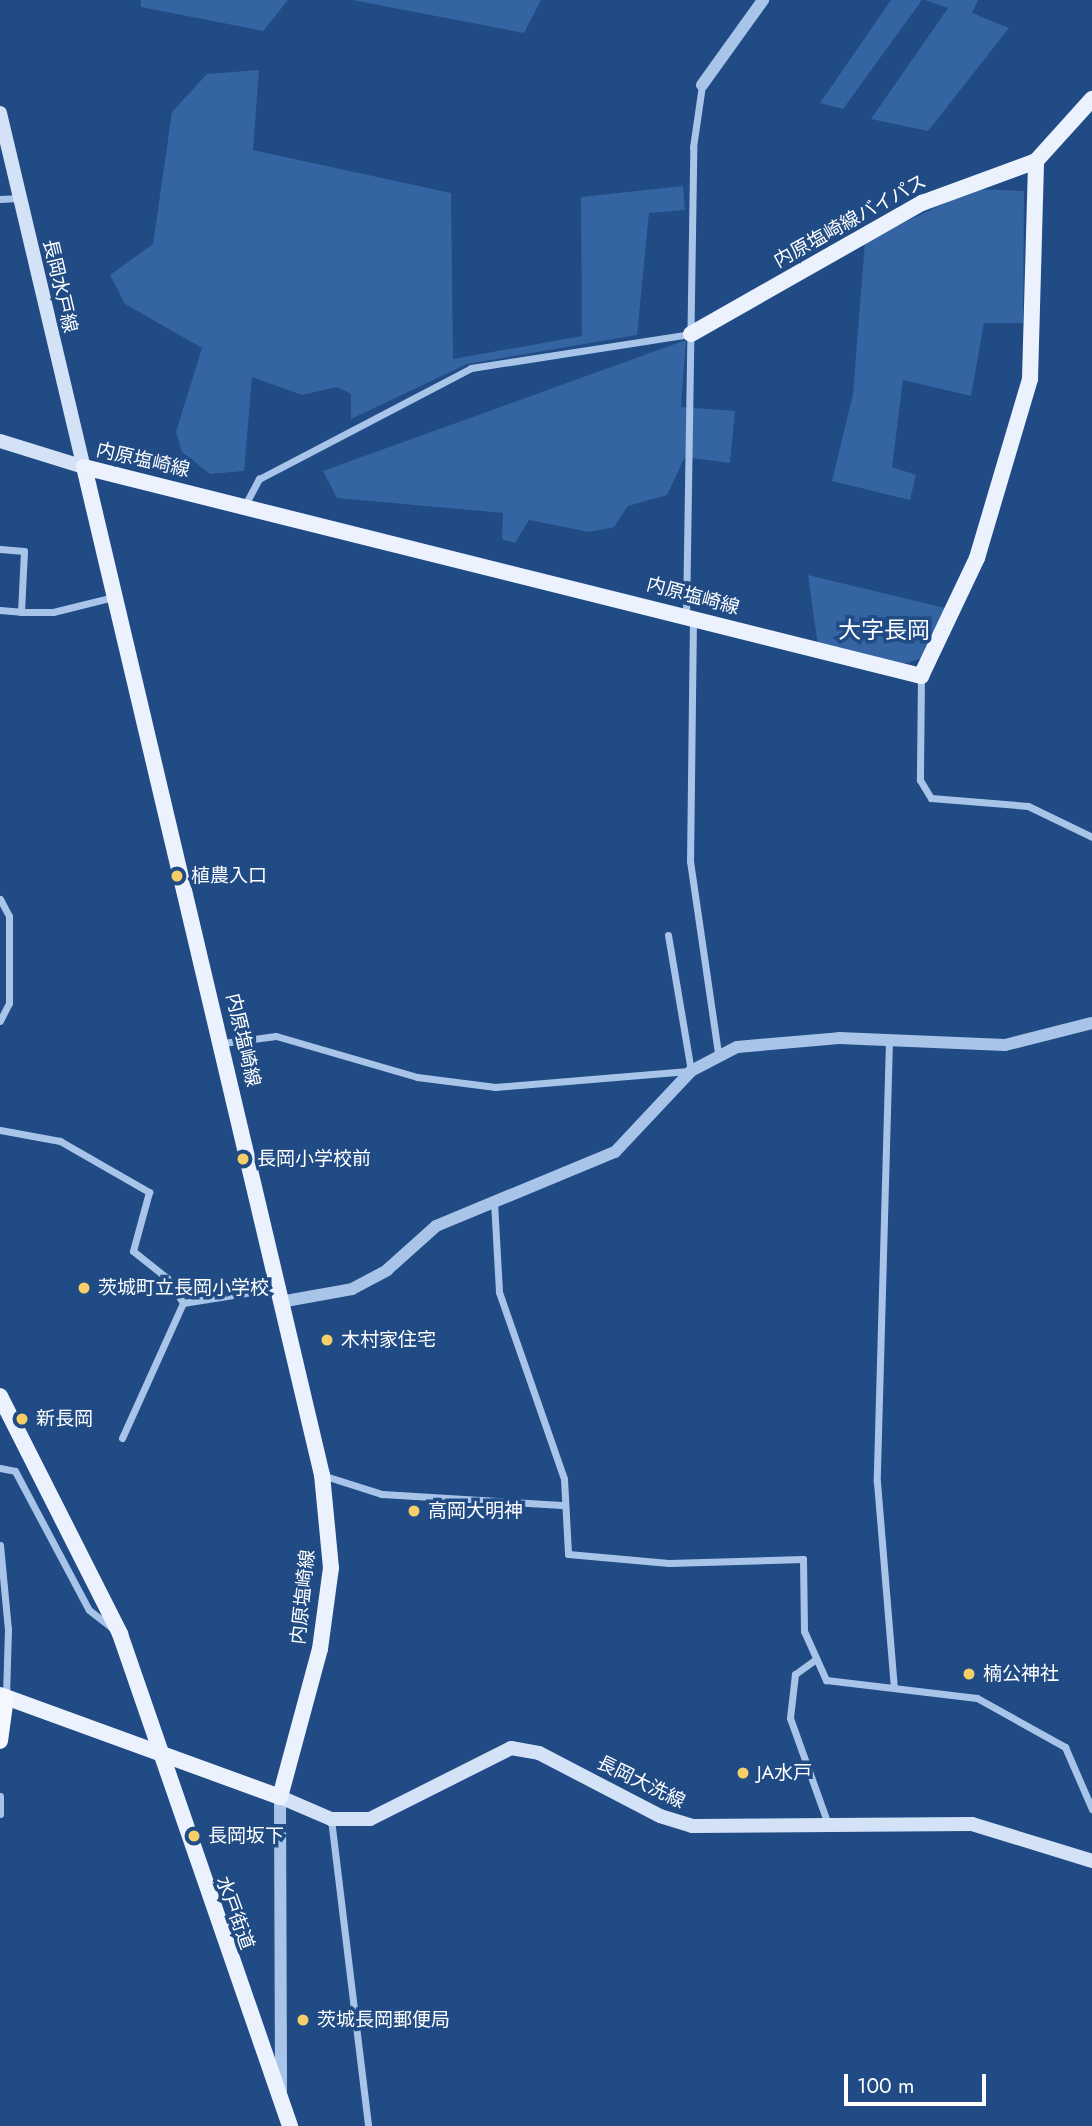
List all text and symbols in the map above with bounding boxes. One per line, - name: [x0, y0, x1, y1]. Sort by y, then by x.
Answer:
- street label: 内原塩崎線バイパス: [770, 170, 930, 272]
- street label: 長岡水戸線: [38, 237, 82, 335]
- street label: 内原塩崎線: [94, 438, 192, 482]
- street label: 内原塩崎線: [644, 573, 742, 619]
- district label: 大字長岡: [838, 616, 930, 644]
- place label: 植農入口: [191, 865, 267, 887]
- marker: 植農入口: [169, 868, 185, 884]
- street label: 内原塩崎線: [221, 991, 265, 1089]
- place label: 長岡小学校前: [257, 1148, 371, 1170]
- marker: 長岡小学校前: [235, 1151, 251, 1167]
- place label: 茨城町立長岡小学校: [98, 1277, 269, 1299]
- marker: 茨城町立長岡小学校: [76, 1280, 92, 1296]
- place label: 木村家住宅: [341, 1329, 436, 1351]
- marker: 木村家住宅: [319, 1332, 335, 1348]
- place label: 新長岡: [36, 1408, 93, 1430]
- marker: 新長岡: [14, 1411, 30, 1427]
- place label: 高岡大明神: [428, 1500, 523, 1522]
- marker: 高岡大明神: [406, 1503, 422, 1519]
- street label: 内原塩崎線: [287, 1549, 319, 1645]
- place label: 楠公神社: [983, 1663, 1059, 1685]
- marker: 楠公神社: [961, 1666, 977, 1682]
- street label: 長岡大洗線: [593, 1751, 689, 1813]
- place label: JA水戸: [757, 1762, 812, 1784]
- marker: JA水戸: [735, 1765, 751, 1781]
- place label: 長岡坂下: [208, 1825, 284, 1847]
- marker: 長岡坂下: [186, 1828, 202, 1844]
- street label: 水戸街道: [211, 1873, 259, 1953]
- place label: 茨城長岡郵便局: [317, 2009, 450, 2031]
- marker: 茨城長岡郵便局: [295, 2012, 311, 2028]
- scale bar: [847, 2060, 989, 2104]
- text: 100 m: [857, 2071, 914, 2101]

